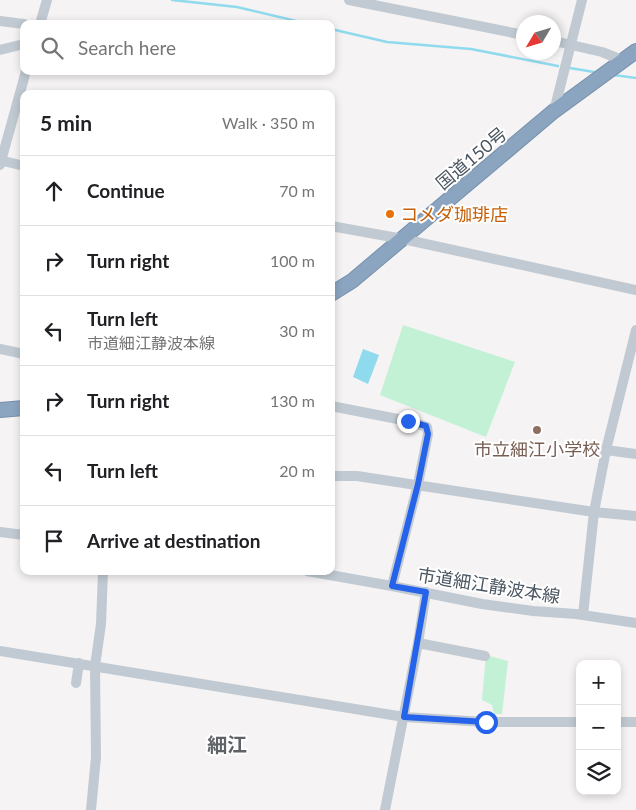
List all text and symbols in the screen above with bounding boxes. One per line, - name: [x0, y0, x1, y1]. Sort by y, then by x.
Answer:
- north arrow: [516, 15, 561, 60]
- search box: [20, 20, 335, 75]
- icon: search: [38, 34, 66, 62]
- text: Search here: [78, 36, 176, 59]
- text: 5 min: [40, 110, 92, 135]
- text: Walk · 350 m: [222, 113, 315, 132]
- street label: 国道150号: [431, 122, 511, 194]
- icon: ahead: [40, 177, 68, 205]
- text: Continue: [87, 179, 165, 202]
- text: 70 m: [279, 181, 315, 200]
- place label: コメダ珈琲店: [400, 203, 508, 225]
- marker: コメダ珈琲店: [384, 208, 396, 220]
- icon: right: [40, 247, 68, 275]
- text: Turn right: [87, 249, 169, 272]
- text: 100 m: [270, 251, 315, 270]
- text: Turn left: [87, 307, 158, 330]
- icon: left: [40, 317, 68, 345]
- text: 30 m: [279, 321, 315, 340]
- text: 市道細江静波本線: [87, 333, 215, 352]
- icon: right: [40, 387, 68, 415]
- text: Turn right: [87, 389, 169, 412]
- text: 130 m: [270, 391, 315, 410]
- route end: [397, 410, 420, 433]
- marker: 市立細江小学校: [531, 424, 543, 436]
- place label: 市立細江小学校: [474, 438, 600, 460]
- icon: left: [40, 457, 68, 485]
- text: Turn left: [87, 459, 158, 482]
- text: 20 m: [279, 461, 315, 480]
- icon: arrive: [40, 527, 68, 555]
- text: Arrive at destination: [87, 529, 260, 552]
- street label: 市道細江静波本線: [416, 563, 562, 607]
- map controls: [576, 660, 621, 795]
- button: +: [576, 660, 621, 705]
- button: −: [576, 705, 621, 750]
- route start: [475, 711, 498, 734]
- district label: 細江: [207, 732, 247, 756]
- button: layers: [576, 750, 621, 795]

